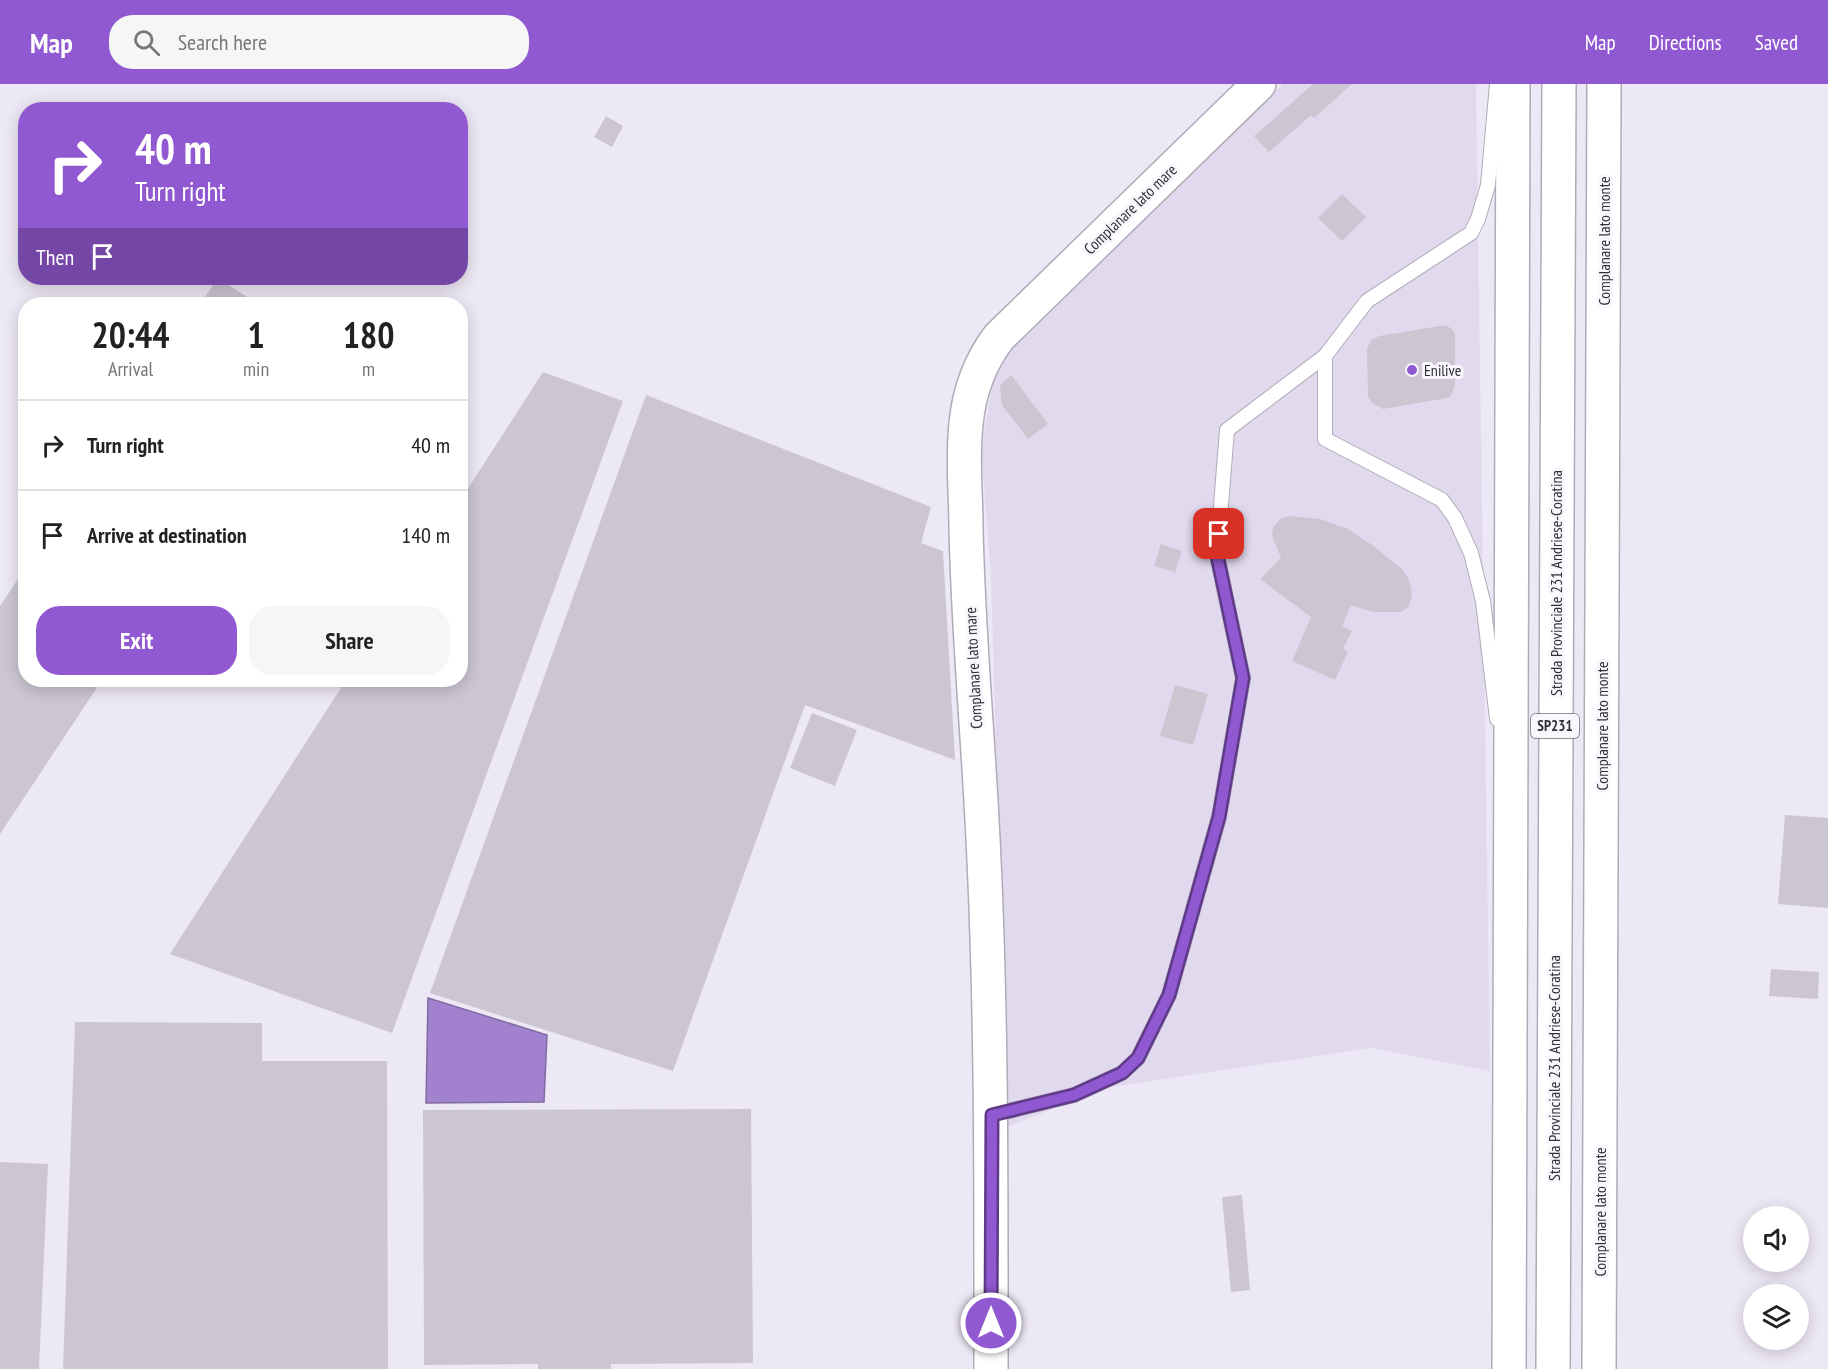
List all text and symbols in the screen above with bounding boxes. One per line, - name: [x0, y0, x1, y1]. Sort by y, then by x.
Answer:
- search box: [109, 15, 529, 69]
- text: Map: [30, 24, 73, 61]
- icon: search: [130, 26, 163, 59]
- text: Search here: [178, 28, 267, 56]
- text: Map: [1585, 29, 1616, 56]
- text: Directions: [1649, 29, 1722, 56]
- text: Saved: [1755, 29, 1798, 56]
- text: 40 m: [135, 121, 212, 176]
- icon: right: [36, 126, 114, 204]
- street label: Complanare lato mare: [1079, 160, 1181, 258]
- text: Turn right: [135, 174, 226, 208]
- street label: Complanare lato monte: [1594, 176, 1614, 306]
- icon: arrive: [86, 240, 119, 273]
- text: Then: [36, 243, 74, 271]
- text: 20:44: [92, 311, 169, 358]
- text: 1: [247, 311, 265, 358]
- text: 180: [343, 311, 394, 358]
- text: Arrival: [108, 356, 153, 382]
- text: min: [243, 356, 269, 382]
- text: m: [362, 356, 375, 382]
- place label: Enilive: [1424, 360, 1461, 380]
- marker: Enilive: [1405, 363, 1419, 377]
- icon: right: [36, 429, 69, 462]
- text: Turn right: [87, 431, 164, 459]
- text: 40 m: [411, 431, 450, 459]
- street label: Strada Provinciale 231 Andriese-Coratina: [1546, 470, 1566, 696]
- pin: [1193, 508, 1244, 559]
- icon: arrive: [1202, 517, 1235, 550]
- icon: arrive: [36, 519, 69, 552]
- text: Arrive at destination: [87, 521, 247, 549]
- text: 140 m: [401, 521, 450, 549]
- button: Exit: [36, 606, 237, 675]
- button: Share: [249, 606, 450, 675]
- street label: Complanare lato mare: [960, 607, 986, 729]
- street label: Complanare lato monte: [1592, 661, 1612, 791]
- road number: SP231: [1531, 714, 1579, 738]
- street label: Strada Provinciale 231 Andriese-Coratina: [1544, 955, 1564, 1181]
- street label: Complanare lato monte: [1590, 1147, 1610, 1277]
- map controls: [1743, 1206, 1809, 1350]
- button: sound: [1743, 1206, 1809, 1272]
- button: layers: [1743, 1284, 1809, 1350]
- position arrow: [959, 1291, 1023, 1355]

